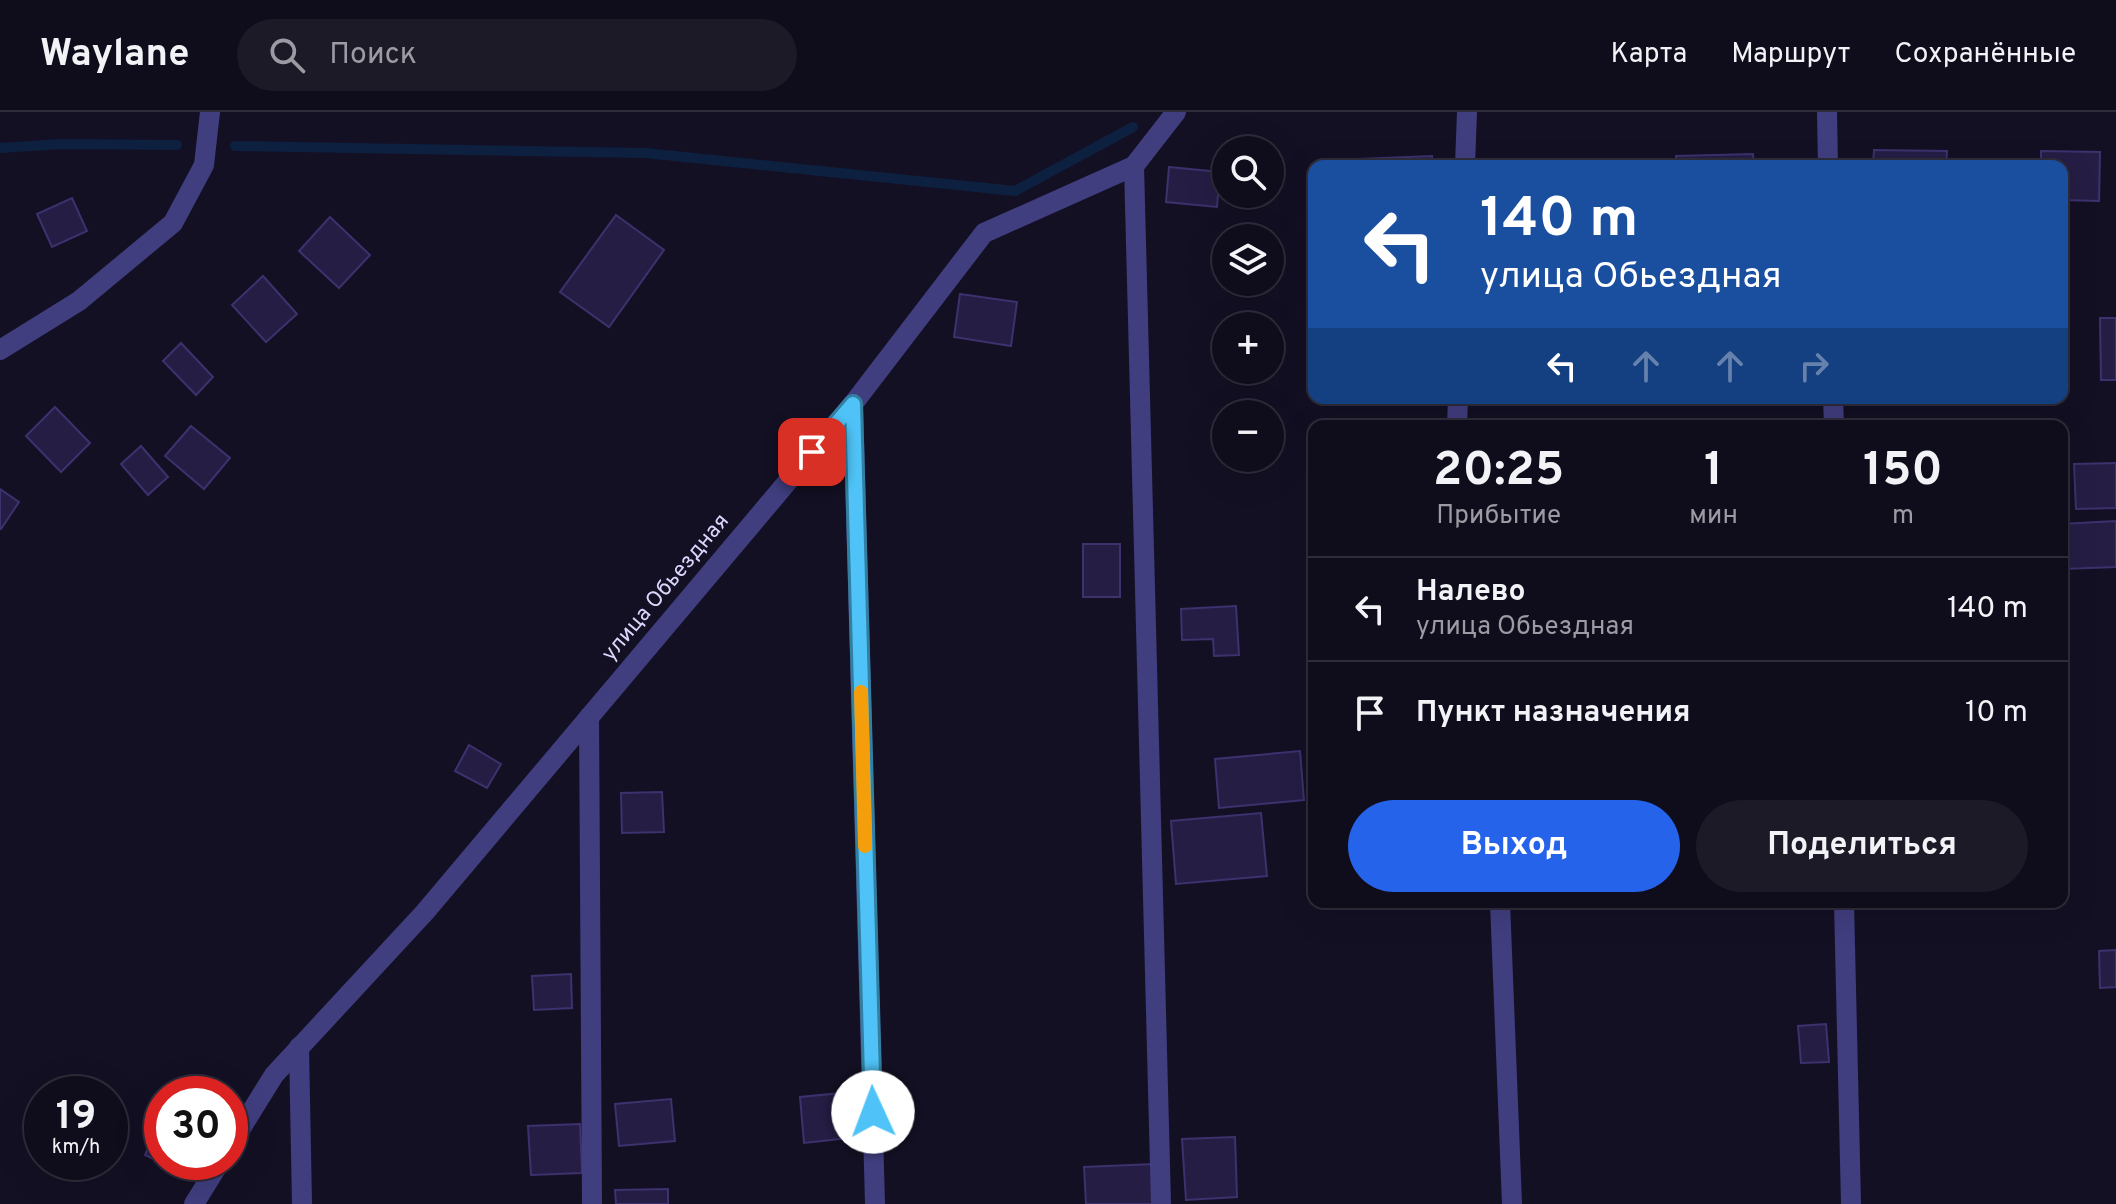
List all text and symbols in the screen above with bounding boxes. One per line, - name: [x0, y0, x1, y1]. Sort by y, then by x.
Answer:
- search box: [237, 19, 797, 91]
- text: Waylane: [40, 31, 189, 80]
- icon: search: [265, 33, 309, 77]
- text: Поиск: [329, 37, 417, 74]
- text: Карта: [1611, 37, 1687, 73]
- text: Маршрут: [1731, 37, 1850, 73]
- text: Сохранённые: [1894, 37, 2076, 73]
- map controls: [1212, 136, 1284, 472]
- button: search: [1212, 136, 1284, 208]
- text: 140 m: [1480, 186, 1638, 256]
- icon: left: [1348, 192, 1452, 296]
- button: layers: [1212, 224, 1284, 296]
- text: улица Обьездная: [1480, 255, 1782, 301]
- button: +: [1212, 312, 1284, 384]
- icon: left: [1540, 344, 1584, 388]
- icon: ahead: [1624, 344, 1668, 388]
- icon: ahead: [1708, 344, 1752, 388]
- icon: right: [1792, 344, 1836, 388]
- button: −: [1212, 400, 1284, 472]
- pin: [778, 418, 846, 486]
- icon: arrive: [790, 430, 834, 474]
- text: 20:25: [1433, 442, 1564, 502]
- text: 1: [1704, 442, 1723, 502]
- text: 150: [1863, 442, 1943, 502]
- text: Прибытие: [1436, 500, 1561, 533]
- text: мин: [1689, 500, 1738, 533]
- text: m: [1892, 500, 1914, 533]
- street label: улица Обьездная: [596, 509, 736, 667]
- text: Налево: [1416, 574, 1525, 611]
- icon: left: [1348, 587, 1392, 631]
- text: 140 m: [1947, 591, 2028, 628]
- text: улица Обьездная: [1416, 611, 1634, 644]
- icon: arrive: [1348, 691, 1392, 735]
- text: Пункт назначения: [1416, 695, 1690, 732]
- text: 10 m: [1965, 695, 2028, 732]
- button: Выход: [1348, 800, 1680, 892]
- button: Поделиться: [1696, 800, 2028, 892]
- position arrow: [831, 1070, 915, 1154]
- speed limit sign: 30: [144, 1076, 248, 1180]
- text: 19: [56, 1093, 96, 1143]
- text: km/h: [52, 1135, 100, 1161]

